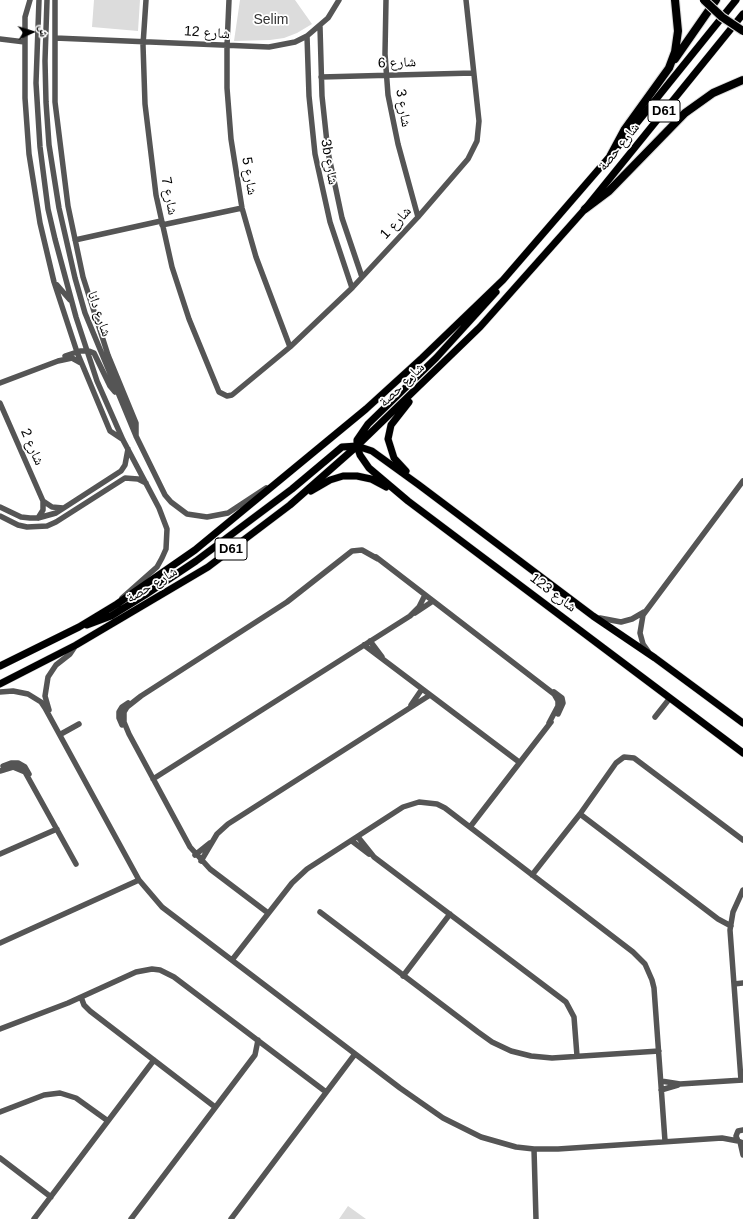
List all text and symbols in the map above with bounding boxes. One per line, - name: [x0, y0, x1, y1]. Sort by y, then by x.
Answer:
- north arrow: [12, 12, 52, 52]
- park label: Selim: [253, 12, 289, 28]
- street label: شارع 12: [183, 23, 231, 43]
- text: ش: [38, 25, 50, 37]
- street label: شارع 6: [378, 54, 416, 72]
- street label: شارع 3: [392, 88, 414, 128]
- road number: D61: [648, 100, 680, 122]
- street label: شارع حصة: [595, 120, 643, 174]
- street label: 3b شارع: [317, 138, 341, 186]
- street label: شارع 5: [238, 156, 260, 196]
- street label: شارع 7: [157, 176, 181, 216]
- street label: شارع 1: [377, 203, 415, 243]
- street label: شارع دانا: [83, 289, 115, 339]
- street label: شارع حصة: [376, 359, 428, 411]
- street label: شارع 2: [17, 426, 47, 468]
- road number: D61: [215, 538, 247, 560]
- street label: شارع حصة: [123, 563, 181, 607]
- street label: شارع 123: [526, 570, 580, 616]

